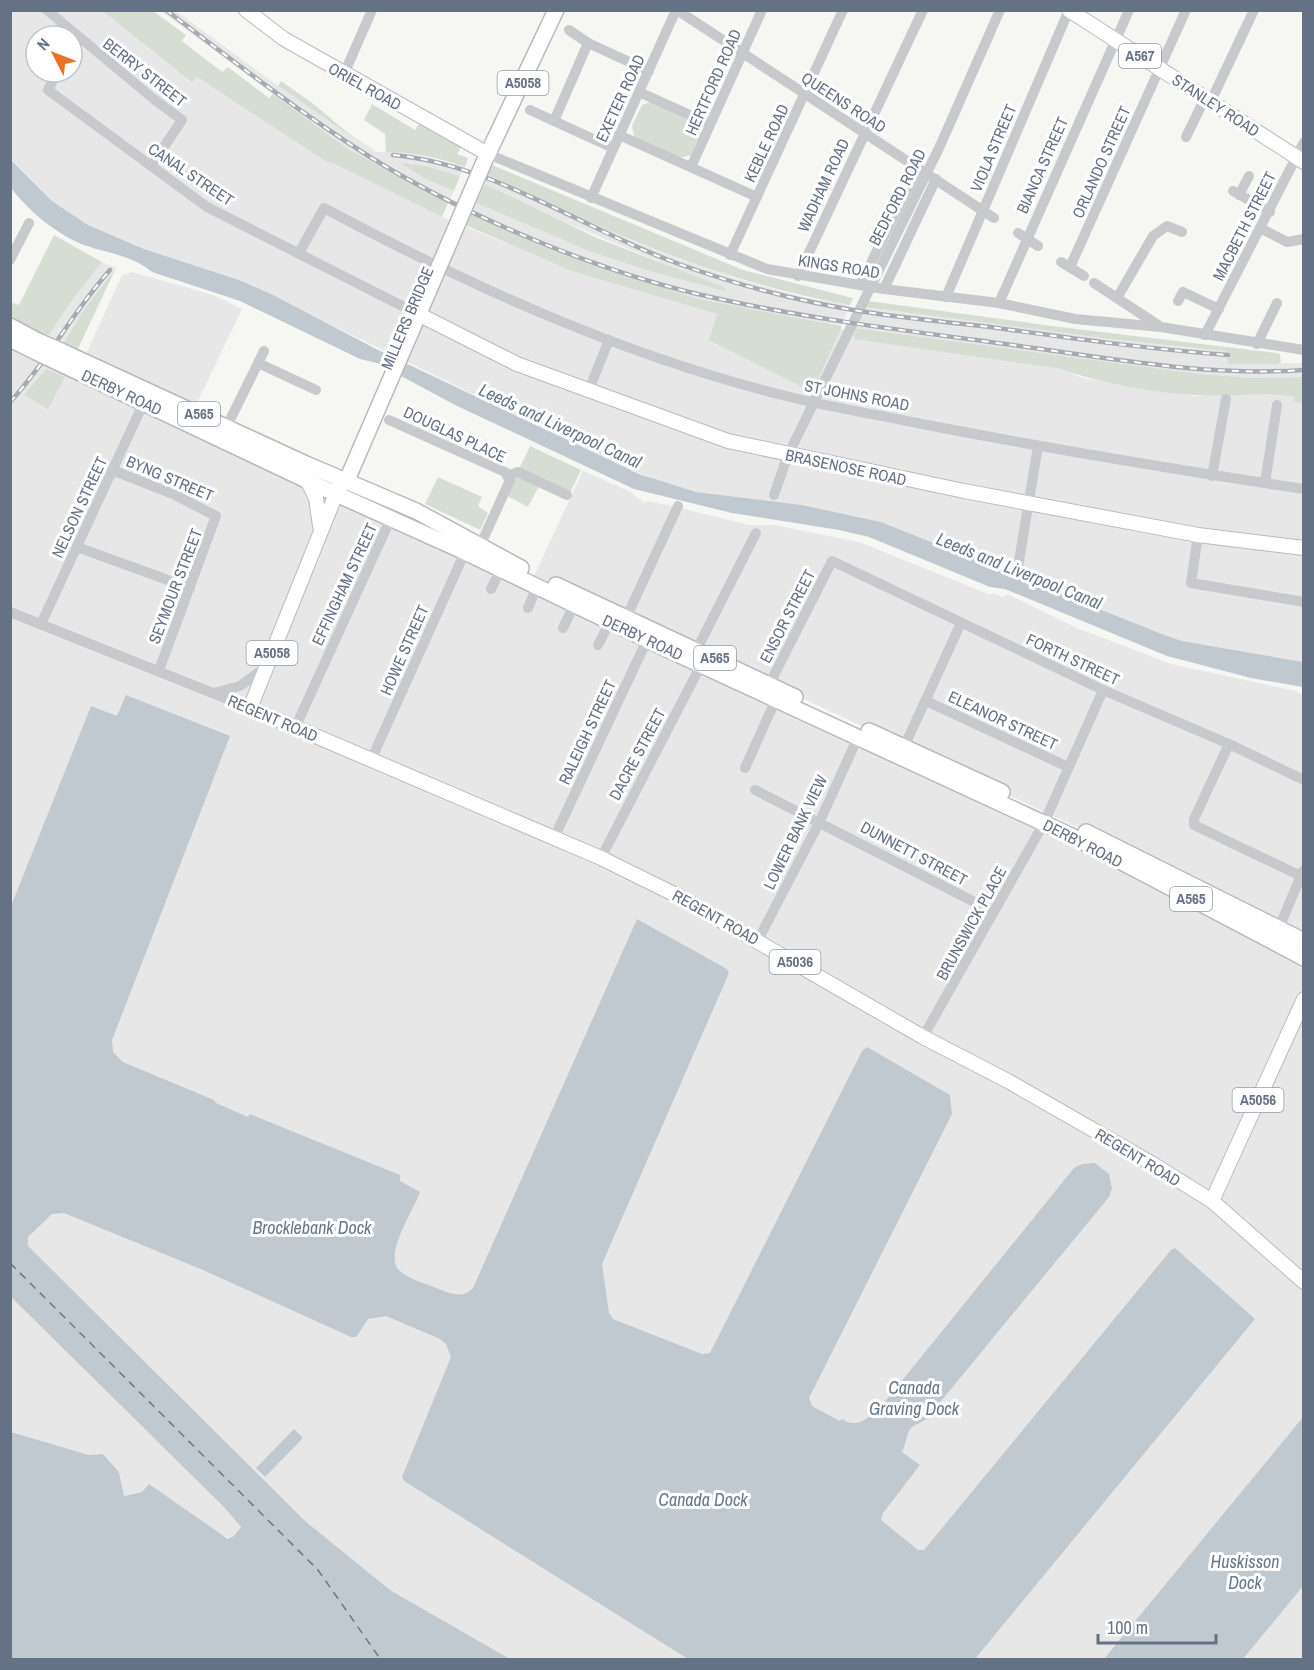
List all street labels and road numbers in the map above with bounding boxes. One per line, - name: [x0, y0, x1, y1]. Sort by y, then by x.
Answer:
- street label: HERTFORD ROAD: [680, 25, 746, 139]
- street label: BERRY STREET: [99, 32, 191, 112]
- road number: A567: [1119, 44, 1161, 68]
- street label: EXETER ROAD: [590, 51, 650, 145]
- street label: ORIEL ROAD: [324, 57, 406, 115]
- street label: QUEENS ROAD: [797, 66, 891, 138]
- street label: STANLEY ROAD: [1168, 68, 1264, 142]
- road number: A5058: [498, 71, 548, 95]
- street label: KEBLE ROAD: [738, 100, 794, 186]
- street label: VIOLA STREET: [965, 101, 1021, 195]
- street label: ORLANDO STREET: [1066, 103, 1136, 221]
- street label: BIANCA STREET: [1011, 113, 1073, 217]
- street label: WADHAM ROAD: [792, 135, 854, 235]
- street label: CANAL STREET: [144, 137, 238, 211]
- street label: BEDFORD ROAD: [863, 145, 931, 249]
- street label: MACBETH STREET: [1207, 168, 1281, 284]
- street label: KINGS ROAD: [797, 249, 881, 283]
- street label: MILLERS BRIDGE: [375, 263, 439, 373]
- street label: DERBY ROAD: [78, 364, 166, 420]
- street label: ST JOHNS ROAD: [803, 374, 911, 416]
- street label: DOUGLAS PLACE: [400, 401, 510, 467]
- road number: A565: [178, 402, 220, 426]
- street label: BRASENOSE ROAD: [783, 443, 909, 491]
- street label: BYNG STREET: [123, 450, 217, 506]
- street label: NELSON STREET: [46, 453, 112, 561]
- street label: EFFINGHAM STREET: [306, 519, 382, 649]
- street label: SEYMOUR STREET: [143, 525, 207, 647]
- street label: ENSOR STREET: [754, 566, 820, 666]
- street label: HOWE STREET: [374, 602, 434, 698]
- street label: DERBY ROAD: [599, 609, 687, 665]
- street label: FORTH STREET: [1023, 628, 1123, 690]
- road number: A5058: [246, 641, 298, 665]
- road number: A565: [694, 646, 736, 670]
- street label: RALEIGH STREET: [553, 676, 621, 788]
- street label: ELEANOR STREET: [945, 685, 1061, 755]
- street label: REGENT ROAD: [225, 689, 321, 747]
- street label: DACRE STREET: [603, 704, 671, 804]
- street label: LOWER BANK VIEW: [758, 771, 832, 893]
- street label: DERBY ROAD: [1039, 814, 1127, 872]
- street label: DUNNETT STREET: [857, 816, 971, 890]
- street label: BRUNSWICK PLACE: [931, 862, 1011, 984]
- street label: REGENT ROAD: [669, 884, 763, 950]
- road number: A565: [1170, 887, 1212, 911]
- road number: A5036: [770, 950, 820, 974]
- road number: A5056: [1232, 1088, 1284, 1112]
- street label: REGENT ROAD: [1091, 1123, 1185, 1191]

